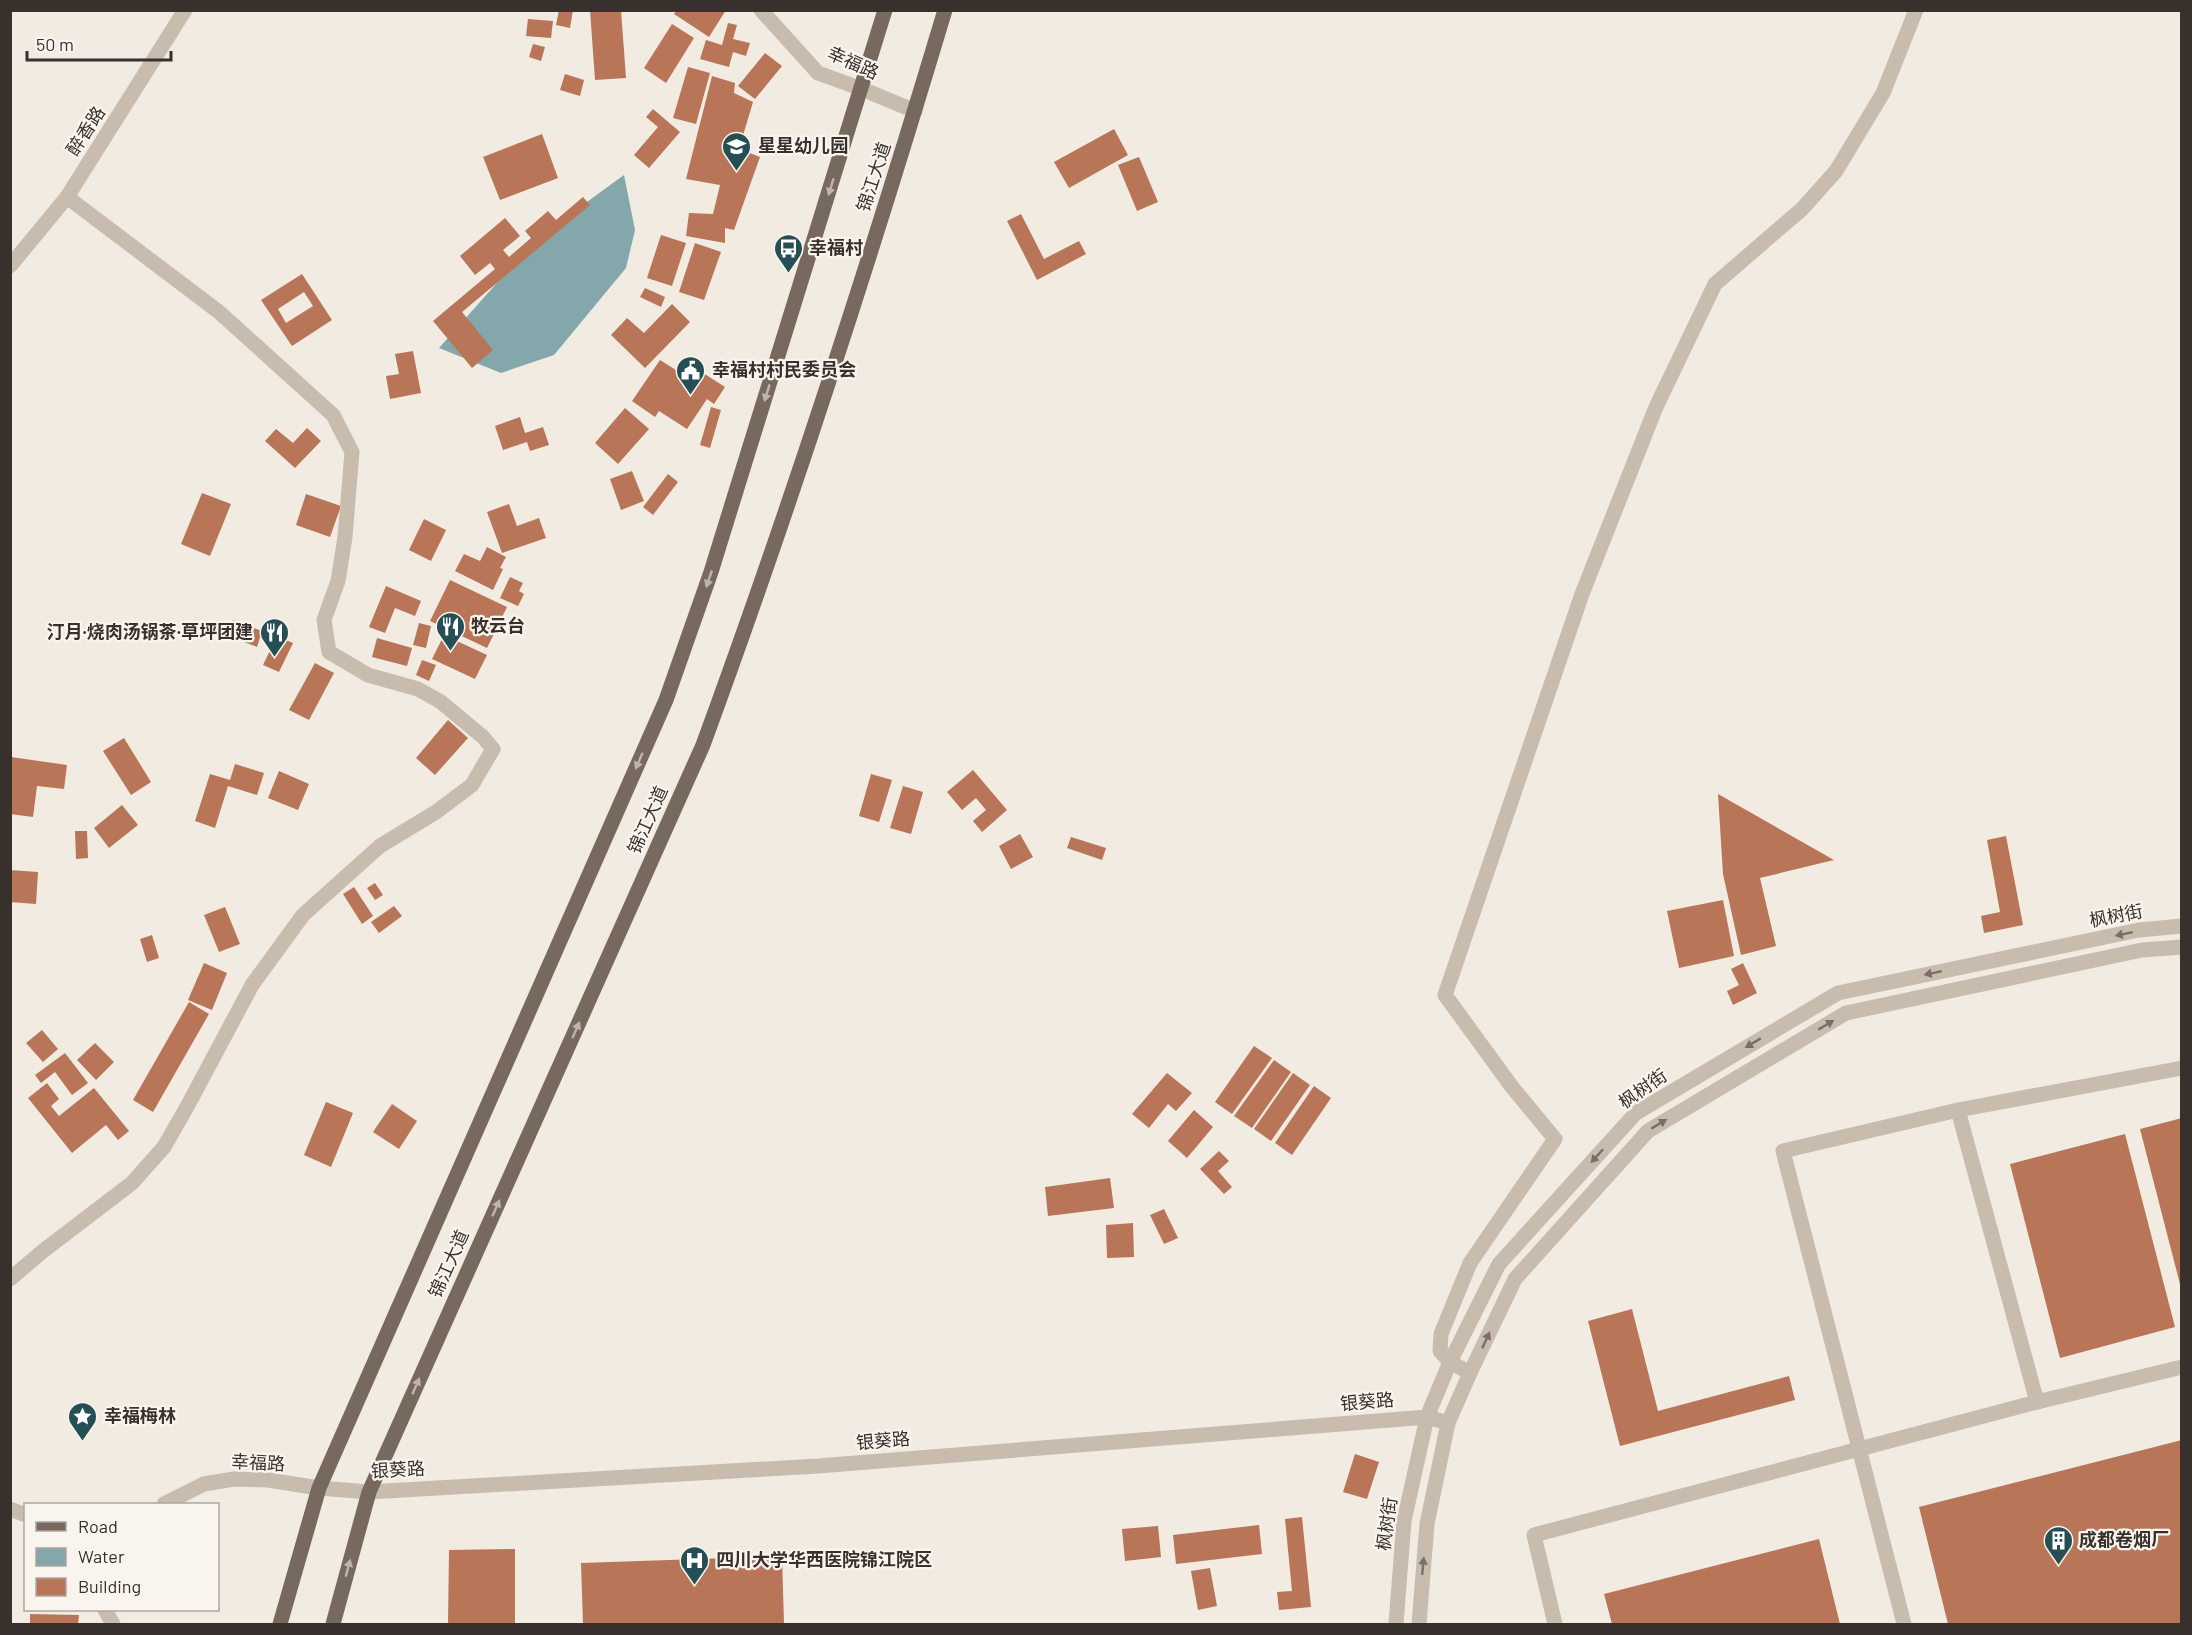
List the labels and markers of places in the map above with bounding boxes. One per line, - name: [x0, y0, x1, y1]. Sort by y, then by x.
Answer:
- school or university icon: 星星幼儿园: [721, 130, 753, 172]
- place label: 星星幼儿园: [758, 134, 848, 156]
- bus stop icon: 幸福村: [772, 232, 804, 274]
- place label: 幸福村: [809, 236, 863, 258]
- public building icon: 幸福村村民委员会: [675, 354, 707, 396]
- place label: 幸福村村民委员会: [712, 358, 856, 380]
- restaurant icon: 牧云台: [434, 610, 466, 652]
- place label: 牧云台: [471, 614, 525, 636]
- restaurant icon: 汀月·烧肉汤锅茶·草坪团建: [258, 616, 290, 658]
- place label: 汀月·烧肉汤锅茶·草坪团建: [47, 620, 253, 642]
- place icon: 幸福梅林: [67, 1400, 99, 1442]
- place label: 幸福梅林: [104, 1404, 176, 1426]
- building icon: 成都卷烟厂: [2042, 1524, 2074, 1566]
- place label: 成都卷烟厂: [2079, 1528, 2169, 1550]
- hospital icon: 四川大学华西医院锦江院区: [679, 1544, 711, 1586]
- place label: 四川大学华西医院锦江院区: [716, 1548, 932, 1570]

